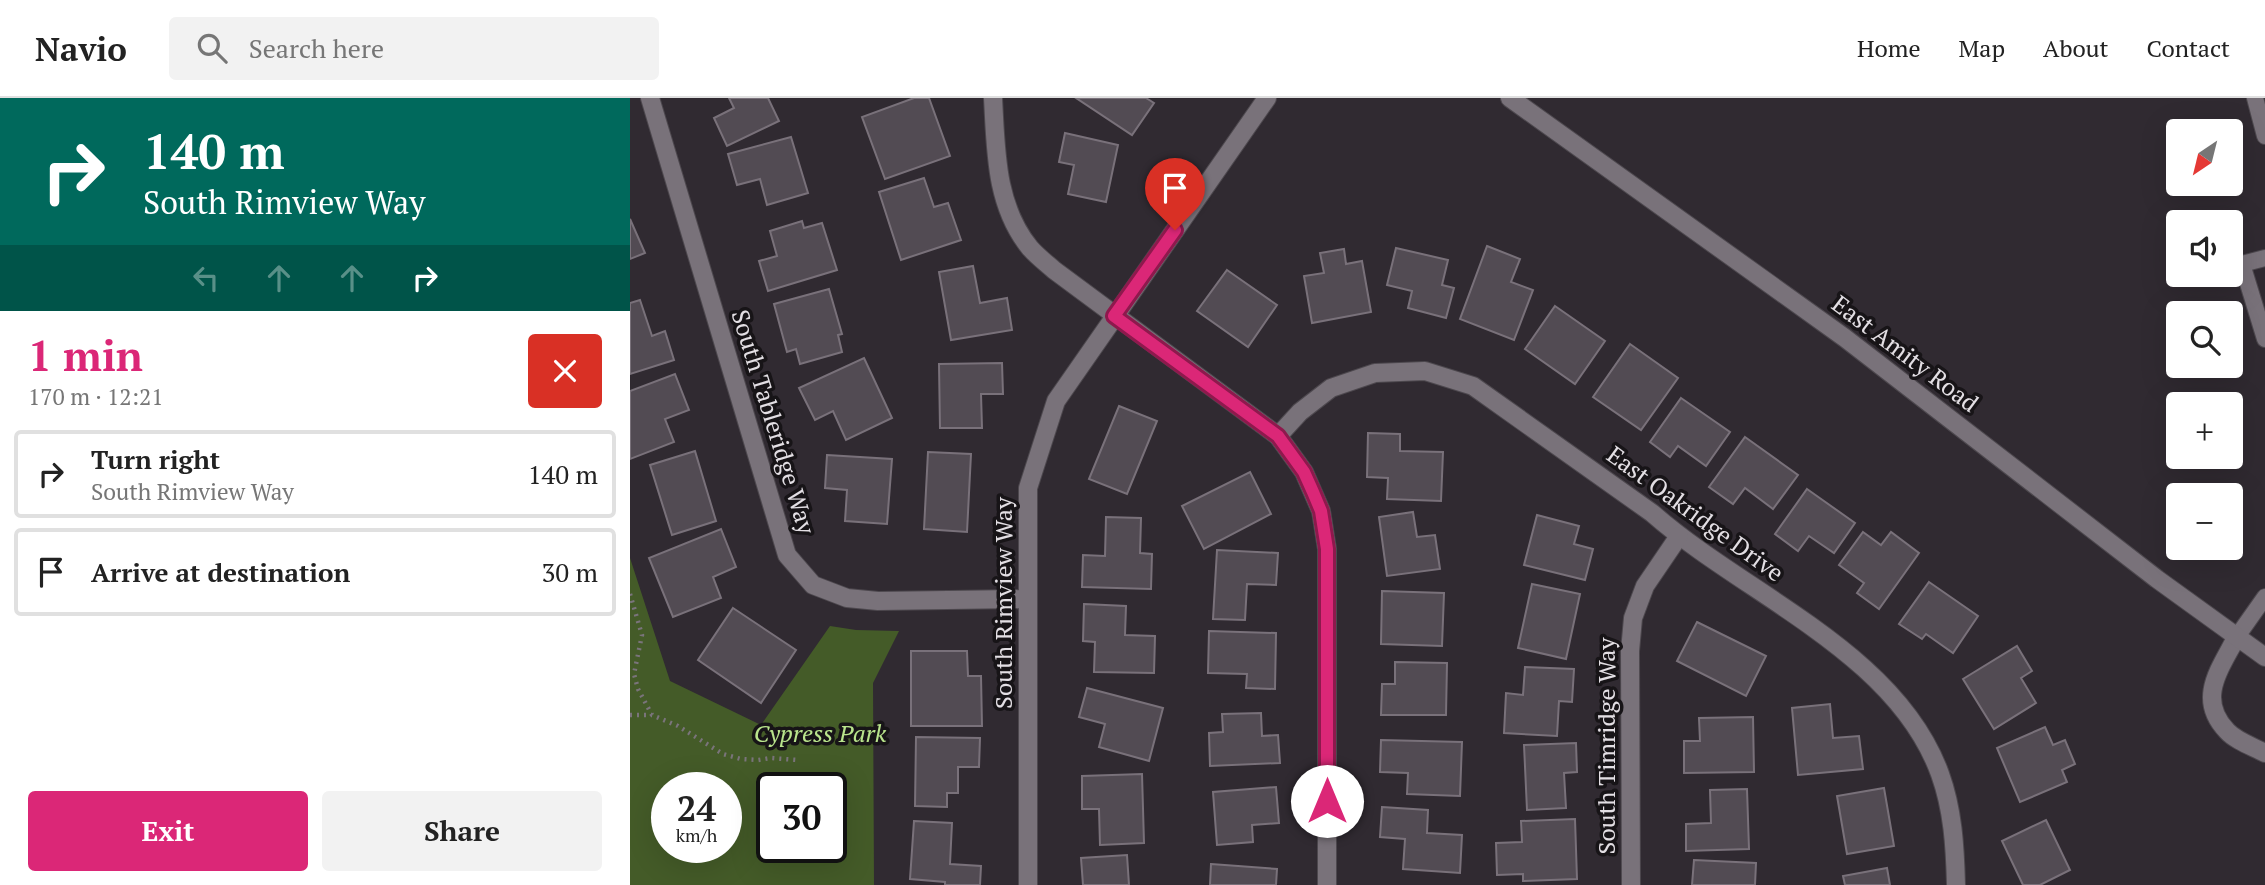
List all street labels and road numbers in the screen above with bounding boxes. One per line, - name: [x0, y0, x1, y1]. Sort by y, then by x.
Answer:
- street label: East Amity Road: [1826, 288, 1985, 419]
- street label: South Tableridge Way: [725, 306, 824, 539]
- street label: East Oakridge Drive: [1601, 438, 1790, 588]
- street label: South Rimview Way: [987, 496, 1019, 709]
- street label: South Timridge Way: [1590, 637, 1622, 854]

